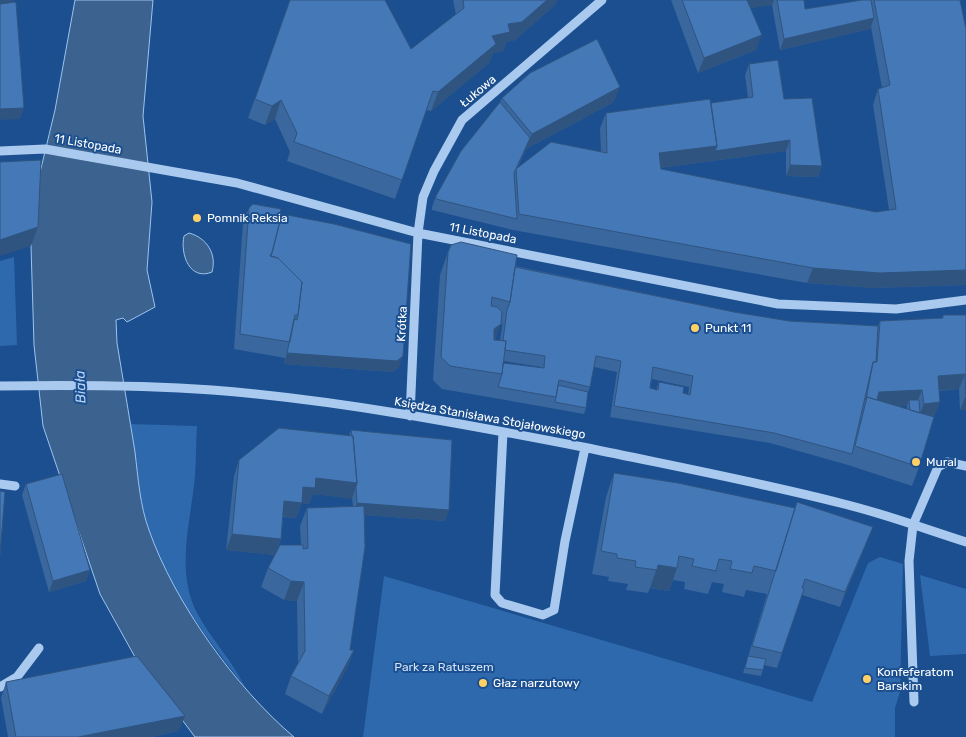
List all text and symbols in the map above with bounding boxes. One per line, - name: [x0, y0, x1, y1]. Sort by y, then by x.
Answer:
- street label: Łukowa: [457, 72, 499, 110]
- street label: 11 Listopada: [53, 131, 123, 157]
- place label: Pomnik Reksia: [207, 211, 288, 225]
- marker: Pomnik Reksia: [191, 212, 203, 224]
- street label: 11 Listopada: [448, 220, 518, 246]
- street label: Krótka: [394, 306, 410, 342]
- place label: Punkt 11: [705, 321, 751, 335]
- marker: Punkt 11: [689, 322, 701, 334]
- water label: Biała: [71, 370, 90, 404]
- street label: Księdza Stanisława Stojałowskiego: [393, 394, 587, 442]
- place label: Mural: [926, 455, 957, 469]
- marker: Mural: [910, 456, 922, 468]
- park label: Park za Ratuszem: [394, 660, 494, 674]
- place label: Konfeferatom Barskim: [877, 665, 954, 693]
- marker: Konfeferatom Barskim: [861, 673, 873, 685]
- place label: Głaz narzutowy: [493, 676, 580, 690]
- marker: Głaz narzutowy: [477, 677, 489, 689]

